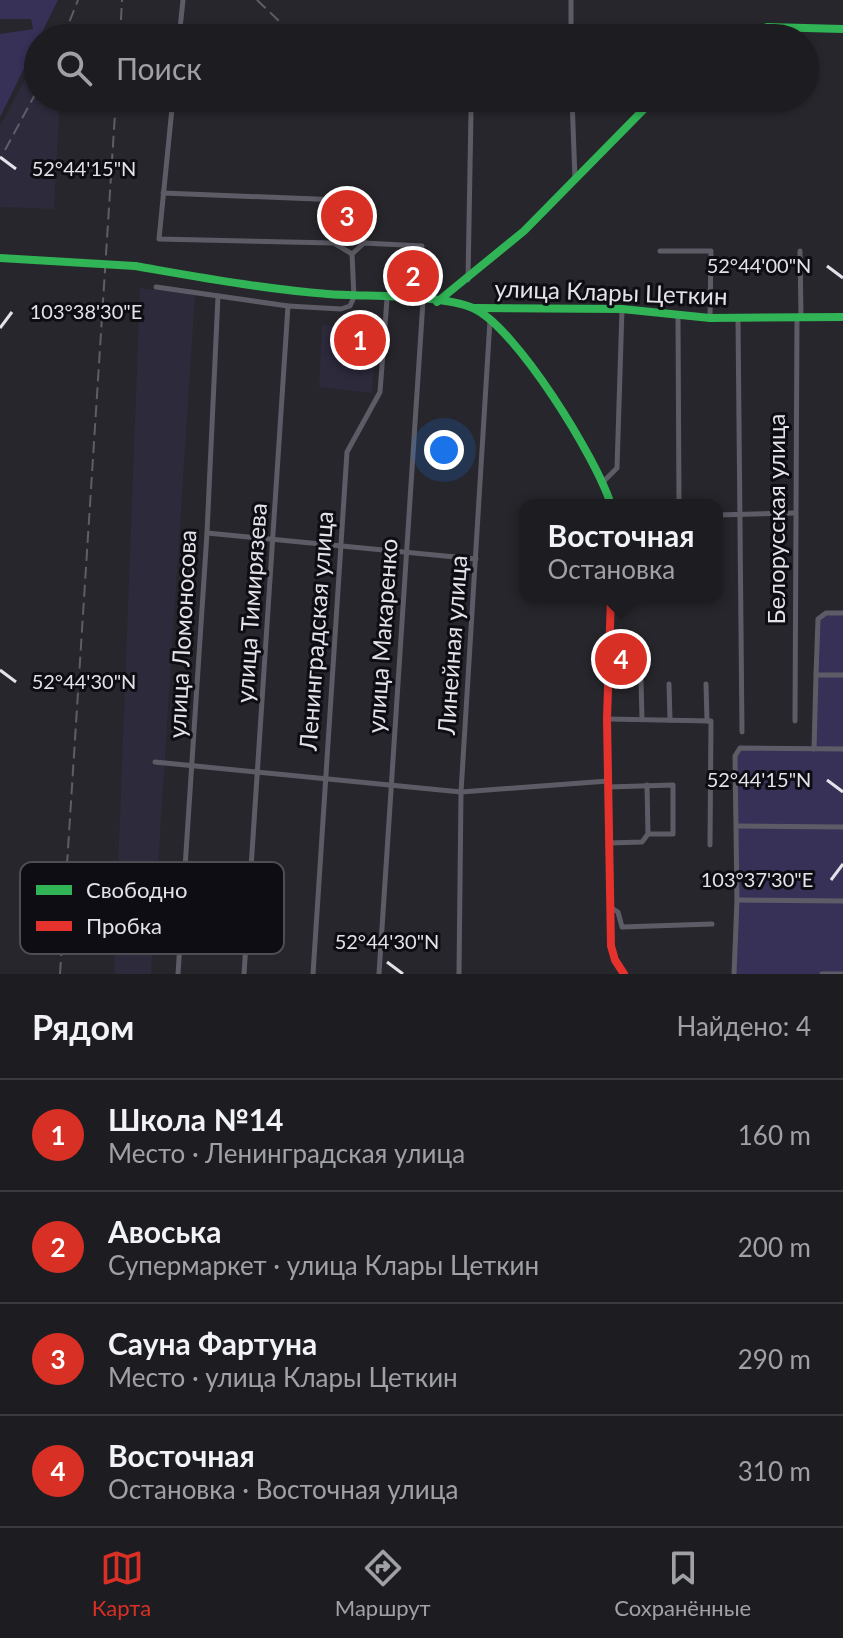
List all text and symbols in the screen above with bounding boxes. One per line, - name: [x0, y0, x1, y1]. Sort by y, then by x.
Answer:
- search box: [24, 24, 819, 112]
- icon: search: [52, 46, 96, 90]
- text: Поиск: [116, 50, 202, 86]
- text: 52°44'15"N: [32, 156, 136, 180]
- pin: 3: [321, 186, 373, 246]
- pin: 2: [387, 246, 439, 306]
- text: 52°44'00"N: [707, 253, 811, 277]
- street label: улица Клары Цеткин: [494, 273, 728, 310]
- text: 103°38'30"E: [30, 299, 142, 323]
- pin: 1: [334, 310, 386, 370]
- street label: Белорусская улица: [761, 414, 790, 624]
- your location: [424, 430, 464, 470]
- popup: [519, 499, 723, 603]
- street label: улица Тимирязева: [229, 502, 272, 704]
- street label: Ленинградская улица: [293, 510, 338, 753]
- text: Восточная: [548, 517, 694, 553]
- street label: улица Ломоносова: [162, 529, 201, 739]
- street label: улица Макаренко: [360, 538, 403, 734]
- text: Остановка: [548, 553, 675, 585]
- street label: Линейная улица: [431, 554, 472, 737]
- pin: 4: [595, 629, 647, 689]
- text: 52°44'30"N: [32, 669, 136, 693]
- text: 52°44'15"N: [707, 767, 811, 791]
- legend: [20, 862, 284, 954]
- text: 103°37'30"E: [701, 867, 813, 891]
- text: Свободно: [86, 876, 187, 903]
- text: Пробка: [86, 912, 162, 939]
- text: 52°44'30"N: [335, 929, 439, 953]
- text: Рядом: [32, 1006, 134, 1047]
- text: Найдено: 4: [676, 1010, 811, 1042]
- text: Школа №14: [108, 1101, 283, 1137]
- text: 1: [50, 1119, 66, 1151]
- text: 160 m: [738, 1119, 811, 1151]
- text: Место · Ленинградская улица: [108, 1137, 465, 1169]
- text: Авоська: [108, 1213, 222, 1249]
- text: 2: [50, 1231, 66, 1263]
- text: 200 m: [738, 1231, 811, 1263]
- text: Супермаркет · улица Клары Цеткин: [108, 1249, 539, 1281]
- text: Сауна Фартуна: [108, 1325, 317, 1361]
- text: 3: [50, 1343, 66, 1375]
- text: 290 m: [738, 1343, 811, 1375]
- text: Место · улица Клары Цеткин: [108, 1361, 458, 1393]
- text: Восточная: [108, 1437, 255, 1473]
- text: 4: [50, 1455, 66, 1487]
- text: 310 m: [738, 1455, 811, 1487]
- text: Остановка · Восточная улица: [108, 1473, 458, 1505]
- tab: Карта: [92, 1546, 151, 1621]
- tab: Маршрут: [335, 1546, 431, 1621]
- tab: Сохранённые: [614, 1546, 751, 1621]

